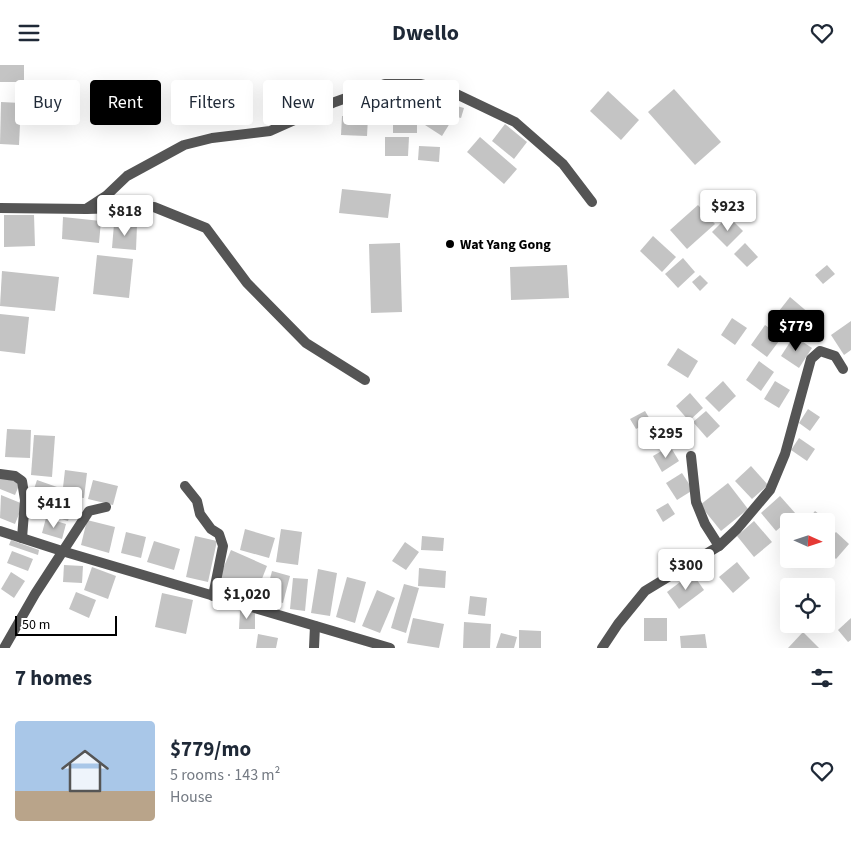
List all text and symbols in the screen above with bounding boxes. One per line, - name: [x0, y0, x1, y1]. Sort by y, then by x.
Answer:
- text: Dwello: [392, 17, 459, 49]
- icon: menu: [15, 19, 43, 47]
- icon: heart: [808, 19, 836, 47]
- chip: Buy: [15, 80, 80, 125]
- chip: Rent: [90, 80, 161, 125]
- chip: Filters: [171, 80, 253, 125]
- chip: New: [263, 80, 333, 125]
- chip: Apartment: [343, 80, 459, 125]
- pin: $923: [698, 189, 758, 232]
- pin: $818: [95, 195, 155, 237]
- text: $923: [711, 195, 745, 217]
- text: $818: [108, 200, 142, 222]
- place label: Wat Yang Gong: [460, 235, 551, 255]
- marker: Wat Yang Gong: [444, 238, 456, 250]
- pin: $779: [766, 309, 826, 352]
- text: $779: [779, 315, 813, 337]
- pin: $295: [636, 417, 696, 459]
- text: $295: [649, 422, 683, 444]
- pin: $411: [24, 487, 84, 529]
- text: $411: [37, 492, 71, 514]
- north arrow: [780, 513, 835, 567]
- map controls: [780, 513, 835, 633]
- pin: $300: [656, 549, 716, 591]
- text: $300: [669, 554, 703, 576]
- pin: $1,020: [206, 577, 288, 620]
- button: locate: [780, 578, 835, 633]
- text: $1,020: [223, 583, 271, 605]
- scale bar: [15, 613, 118, 636]
- text: 50 m: [22, 615, 50, 635]
- text: 7 homes: [15, 663, 92, 693]
- icon: filters: [808, 664, 836, 692]
- text: $779/mo: [170, 734, 251, 764]
- icon: home: [55, 741, 115, 801]
- icon: heart: [808, 757, 836, 785]
- text: 5 rooms · 143 m²: [170, 764, 280, 786]
- text: House: [170, 786, 212, 808]

